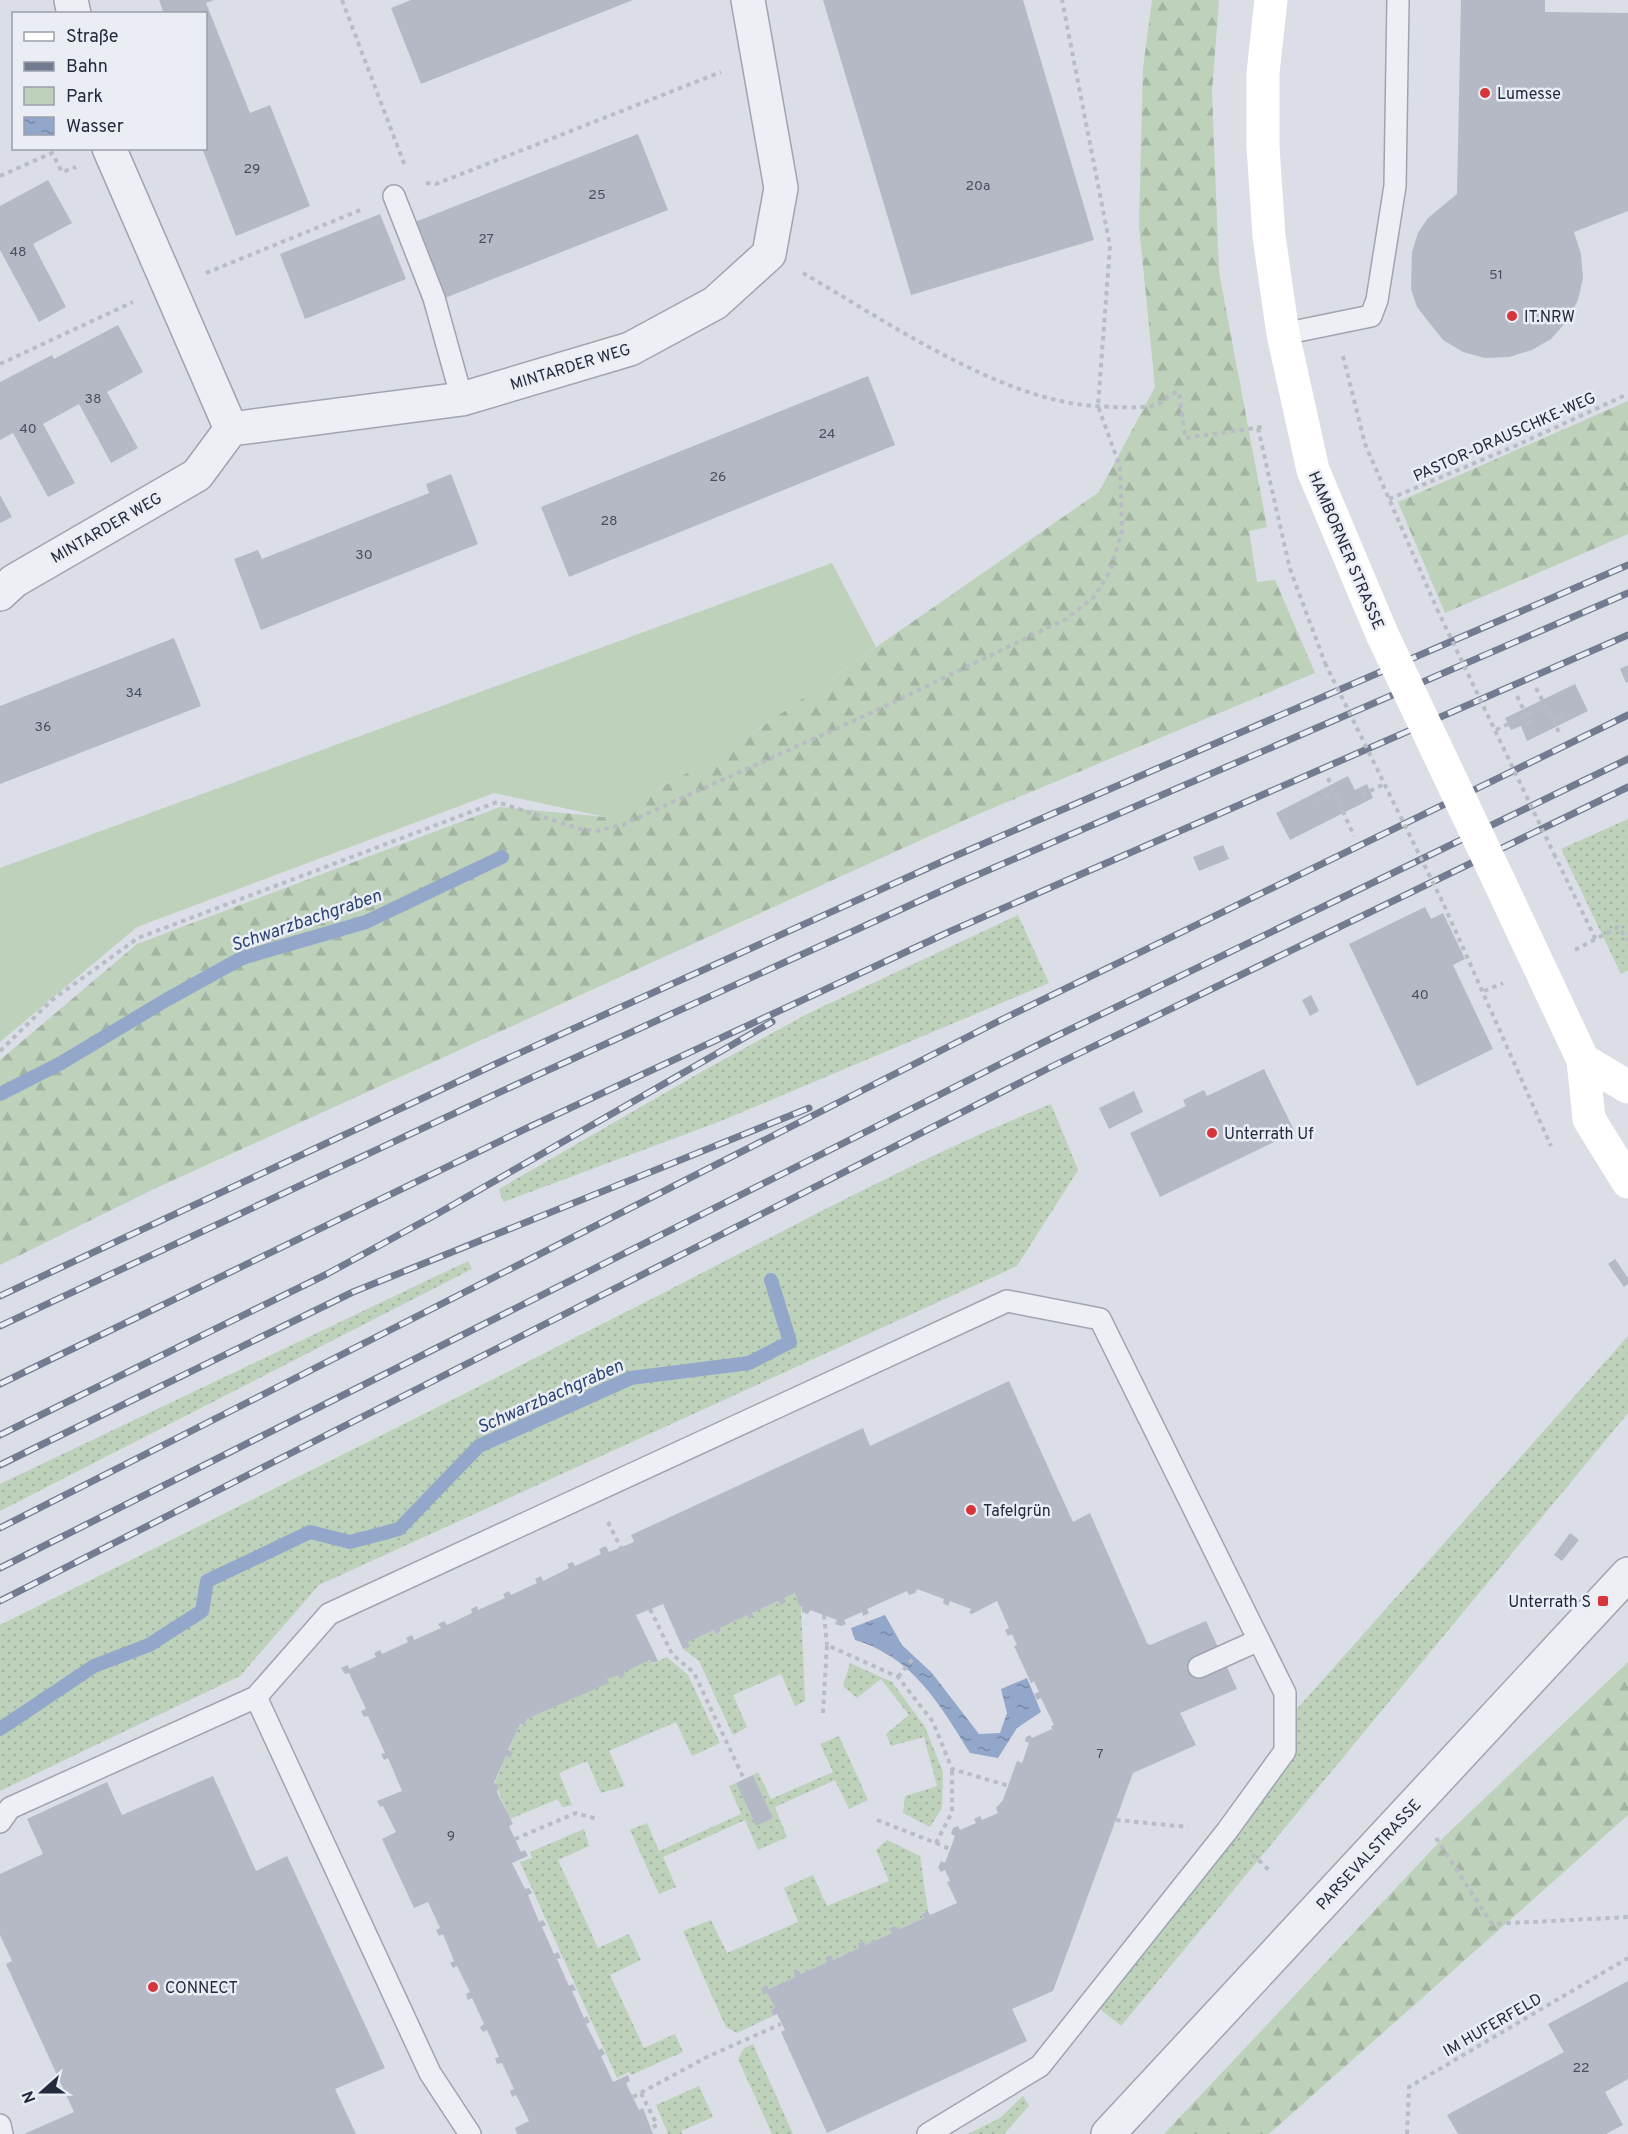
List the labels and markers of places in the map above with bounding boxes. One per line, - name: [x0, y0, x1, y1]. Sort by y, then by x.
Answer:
- place label: Lumesse: [1497, 85, 1561, 105]
- marker: Lumesse: [1478, 86, 1492, 100]
- place label: IT.NRW: [1524, 308, 1575, 328]
- marker: IT.NRW: [1505, 309, 1519, 323]
- place label: Unterrath Uf: [1224, 1125, 1314, 1145]
- marker: Unterrath Uf: [1205, 1126, 1219, 1140]
- place label: Tafelgrün: [983, 1502, 1051, 1522]
- marker: Tafelgrün: [964, 1503, 978, 1517]
- place label: Unterrath S: [1508, 1593, 1591, 1613]
- marker: Unterrath S: [1596, 1594, 1610, 1608]
- place label: CONNECT: [165, 1979, 238, 1999]
- marker: CONNECT: [146, 1980, 160, 1994]

